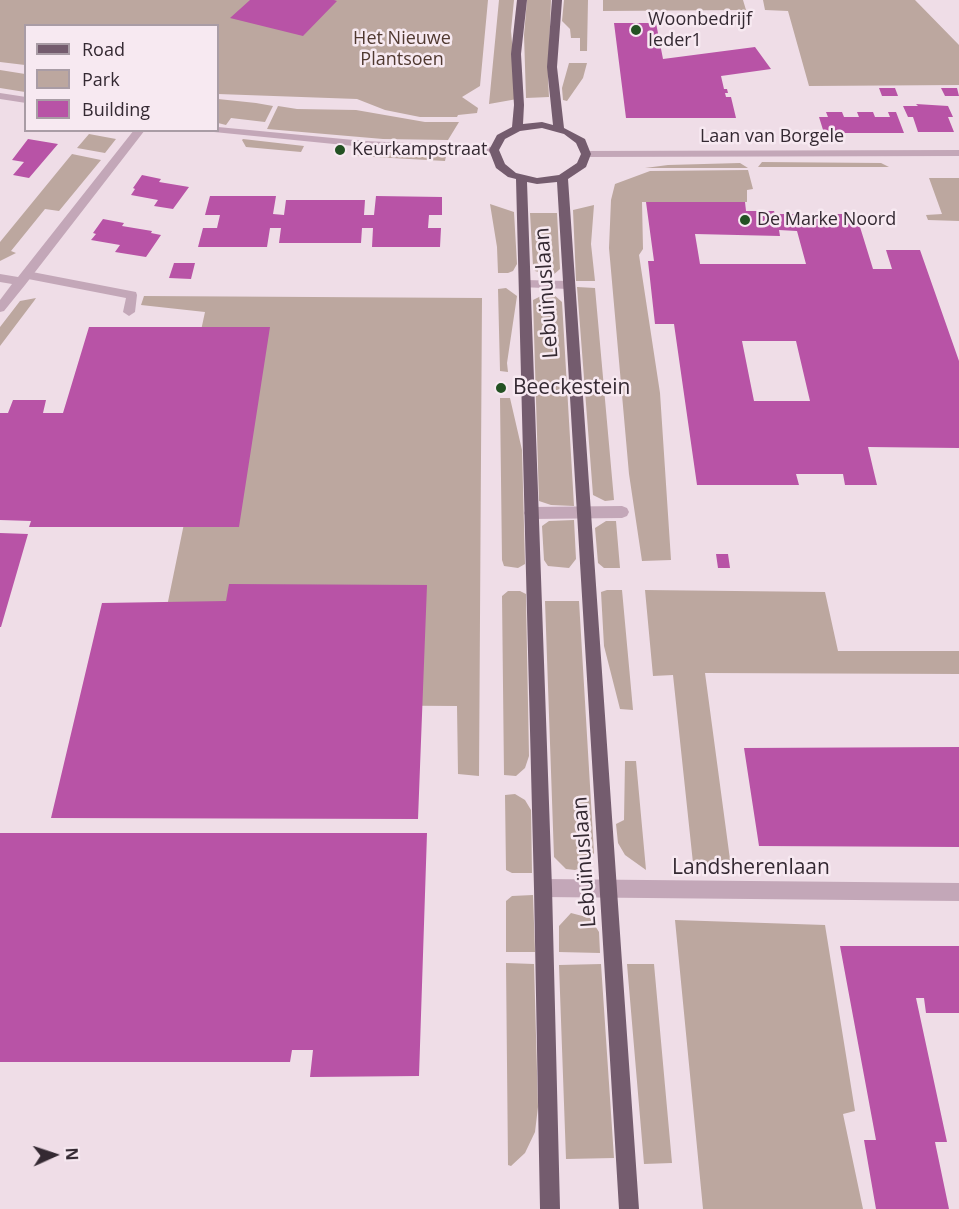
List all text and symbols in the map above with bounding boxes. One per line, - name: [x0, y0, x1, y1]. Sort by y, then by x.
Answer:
- place label: Woonbedrijf Ieder1: [648, 9, 752, 52]
- marker: Woonbedrijf Ieder1: [629, 23, 643, 37]
- legend: [24, 24, 219, 132]
- park label: Het Nieuwe Plantsoen: [353, 28, 451, 70]
- text: Road: [82, 37, 125, 61]
- text: Park: [82, 67, 120, 91]
- text: Building: [82, 97, 150, 121]
- street label: Laan van Borgele: [700, 126, 844, 148]
- place label: Keurkampstraat: [352, 139, 487, 161]
- marker: Keurkampstraat: [333, 143, 347, 157]
- place label: De Marke Noord: [757, 209, 896, 231]
- marker: De Marke Noord: [738, 213, 752, 227]
- street label: Lebuïnuslaan: [530, 227, 564, 359]
- place label: Beeckestein: [513, 375, 630, 401]
- marker: Beeckestein: [494, 381, 508, 395]
- street label: Lebuïnuslaan: [568, 796, 602, 928]
- street label: Landsherenlaan: [672, 855, 830, 881]
- north arrow: [24, 1125, 84, 1185]
- text: N: [61, 1147, 83, 1161]

